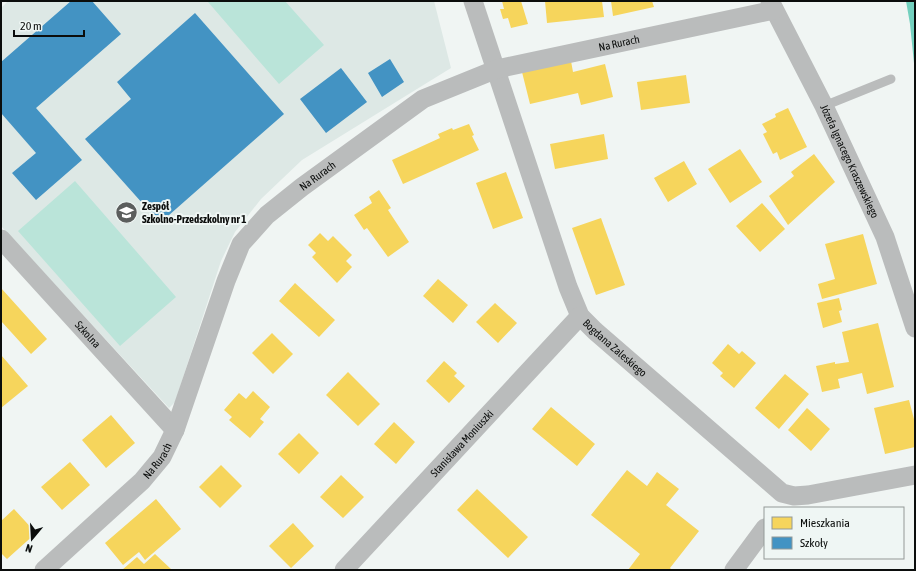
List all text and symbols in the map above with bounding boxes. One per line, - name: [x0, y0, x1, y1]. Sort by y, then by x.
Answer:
- scale bar: [14, 12, 84, 38]
- text: 20 m: [20, 19, 42, 33]
- street label: Na Rurach: [597, 33, 641, 53]
- street label: Józefa Ignacego Kraszewskiego: [818, 103, 881, 220]
- street label: Na Rurach: [297, 159, 338, 193]
- school or university icon: Zespół Szkolno-Przedszkolny nr 1: [113, 199, 139, 225]
- place label: Zespół Szkolno-Przedszkolny nr 1: [142, 200, 246, 225]
- street label: Bogdana Zaleskiego: [581, 317, 649, 379]
- street label: Szkolna: [73, 319, 103, 350]
- street label: Stanisława Moniuszki: [428, 407, 496, 479]
- street label: Na Rurach: [140, 441, 174, 481]
- legend: [764, 507, 904, 559]
- text: Mieszkania: [800, 516, 850, 530]
- north arrow: [12, 519, 52, 559]
- text: Szkoły: [800, 536, 828, 550]
- text: N: [24, 542, 34, 555]

